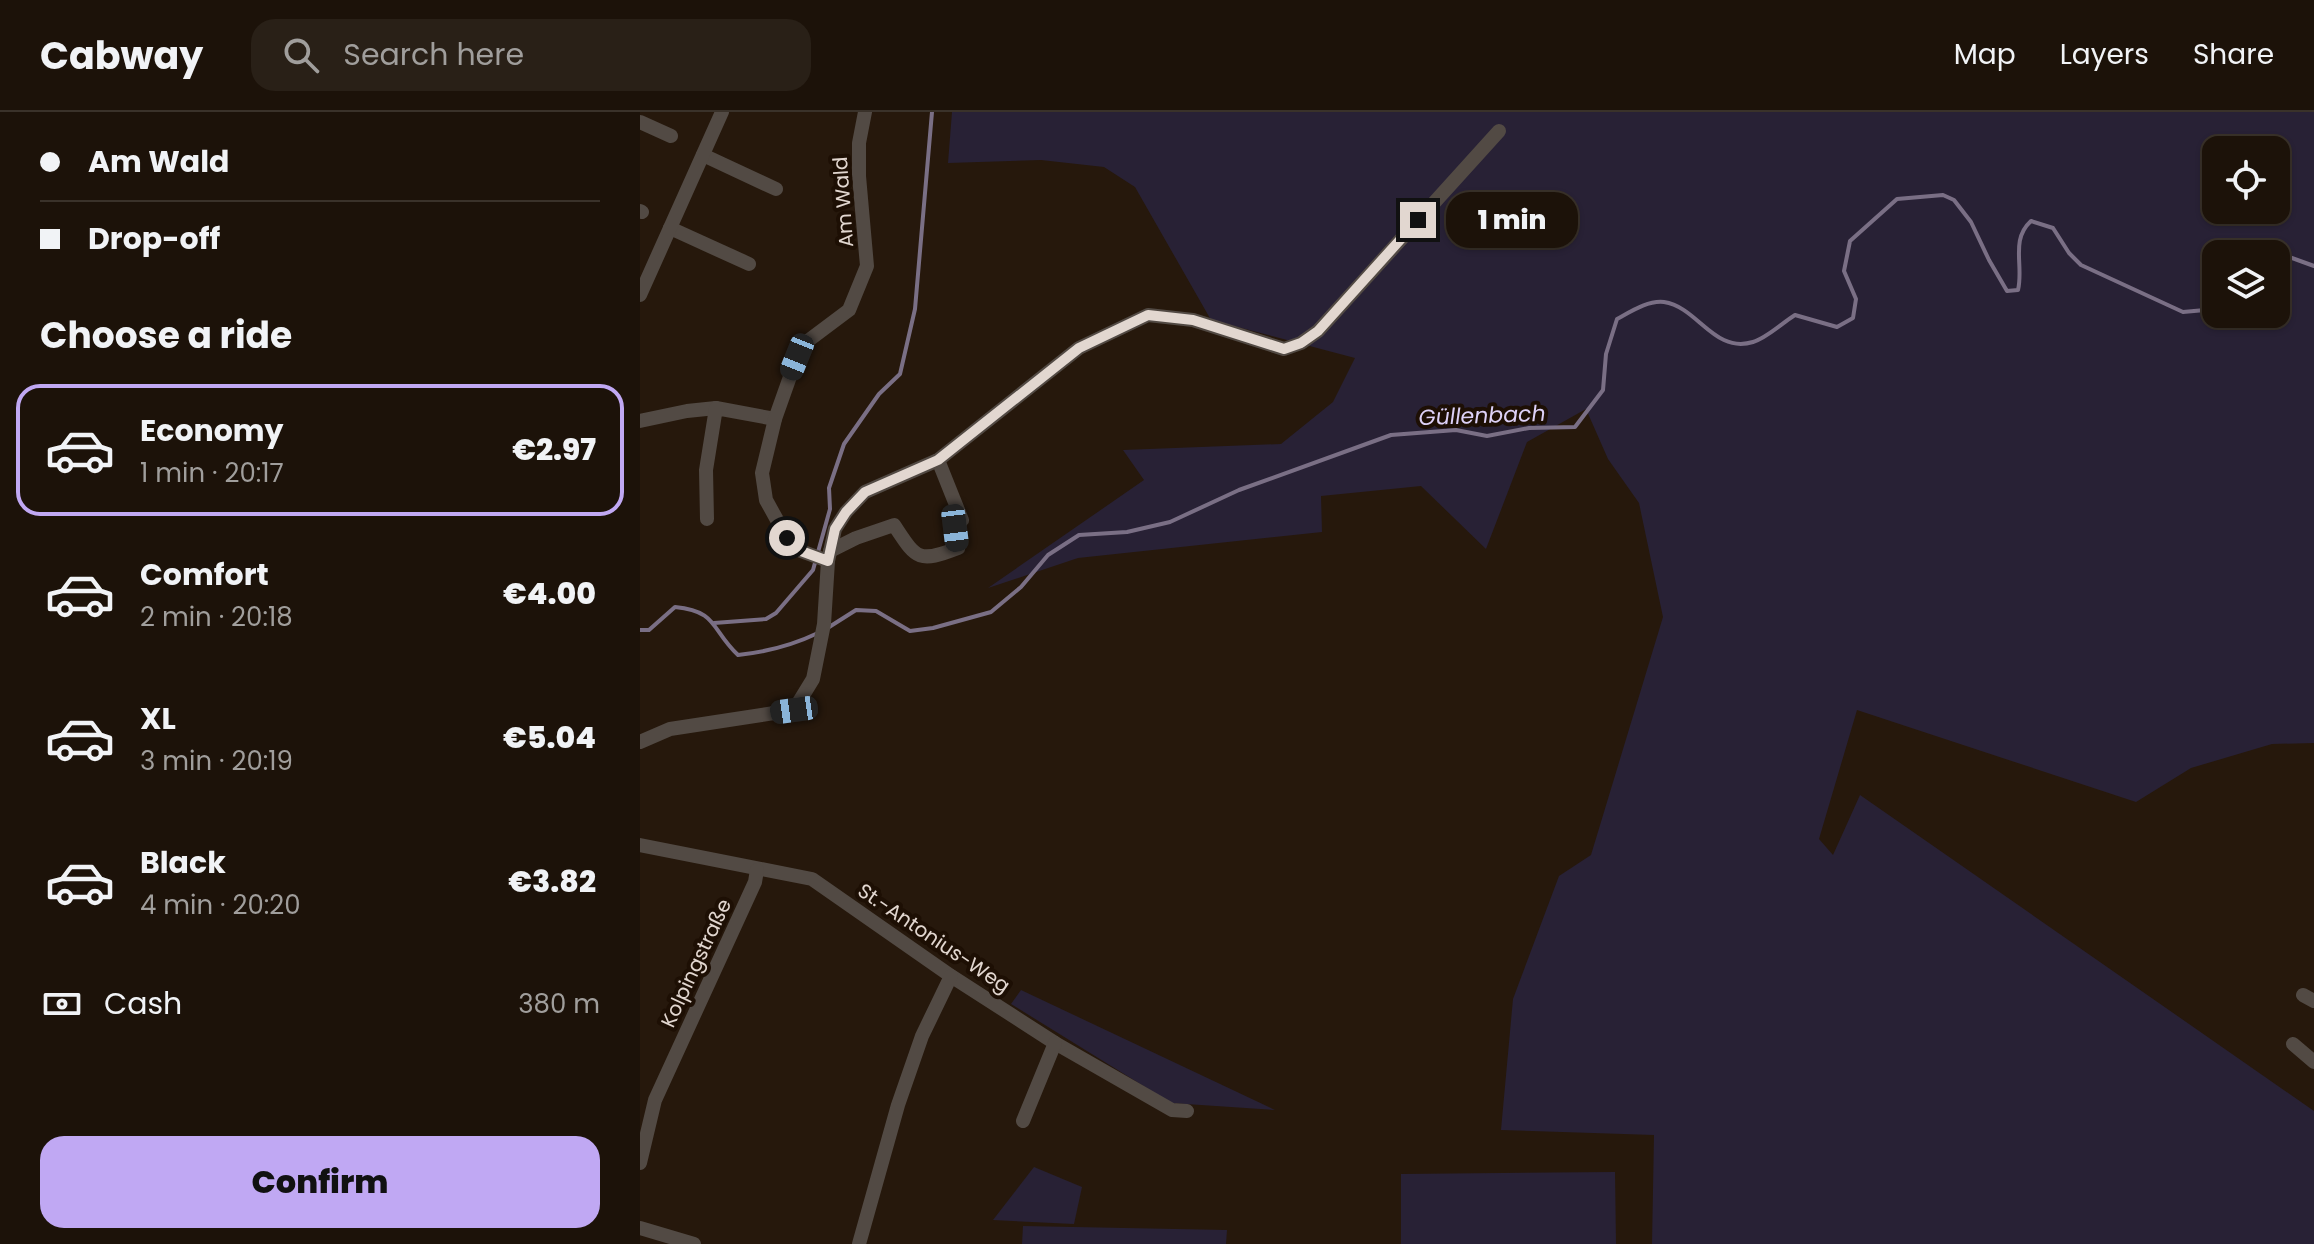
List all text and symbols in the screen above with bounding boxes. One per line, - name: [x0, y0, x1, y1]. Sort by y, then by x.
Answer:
- search box: [251, 19, 811, 91]
- text: Cabway: [40, 29, 203, 82]
- icon: search: [279, 33, 323, 77]
- text: Search here: [343, 33, 524, 76]
- text: Map: [1954, 35, 2016, 74]
- text: Layers: [2060, 35, 2149, 74]
- text: Share: [2193, 35, 2274, 74]
- map controls: [2202, 136, 2290, 328]
- button: locate: [2202, 136, 2290, 224]
- text: Am Wald: [88, 140, 229, 183]
- street label: Am Wald: [826, 156, 860, 248]
- callout: 1 min: [1446, 192, 1578, 248]
- route end: [1400, 202, 1436, 238]
- text: 1 min: [1478, 202, 1546, 238]
- text: Drop-off: [88, 217, 220, 260]
- button: layers: [2202, 240, 2290, 328]
- text: Choose a ride: [40, 310, 292, 361]
- car: [777, 330, 817, 384]
- water label: Güllenbach: [1418, 398, 1546, 433]
- text: Economy: [140, 409, 284, 452]
- icon: car: [44, 414, 116, 486]
- text: €2.97: [512, 428, 596, 471]
- text: 1 min · 20:17: [140, 455, 284, 491]
- car: [940, 503, 970, 553]
- route start: [769, 520, 805, 556]
- text: Comfort: [140, 553, 269, 596]
- icon: car: [44, 558, 116, 630]
- text: €4.00: [503, 572, 596, 615]
- text: 2 min · 20:18: [140, 599, 293, 635]
- car: [769, 695, 819, 725]
- text: XL: [140, 697, 176, 740]
- icon: car: [44, 702, 116, 774]
- text: €5.04: [503, 716, 596, 759]
- text: 3 min · 20:19: [140, 743, 293, 779]
- text: Black: [140, 841, 226, 884]
- icon: car: [44, 846, 116, 918]
- text: €3.82: [508, 860, 596, 903]
- street label: St.-Antonius-Weg: [852, 877, 1016, 999]
- text: 4 min · 20:20: [140, 887, 301, 923]
- street label: Kolpingstraße: [654, 894, 738, 1032]
- icon: cash: [40, 982, 84, 1026]
- text: Cash: [104, 982, 182, 1025]
- text: 380 m: [518, 986, 600, 1022]
- button: Confirm: [40, 1136, 600, 1228]

